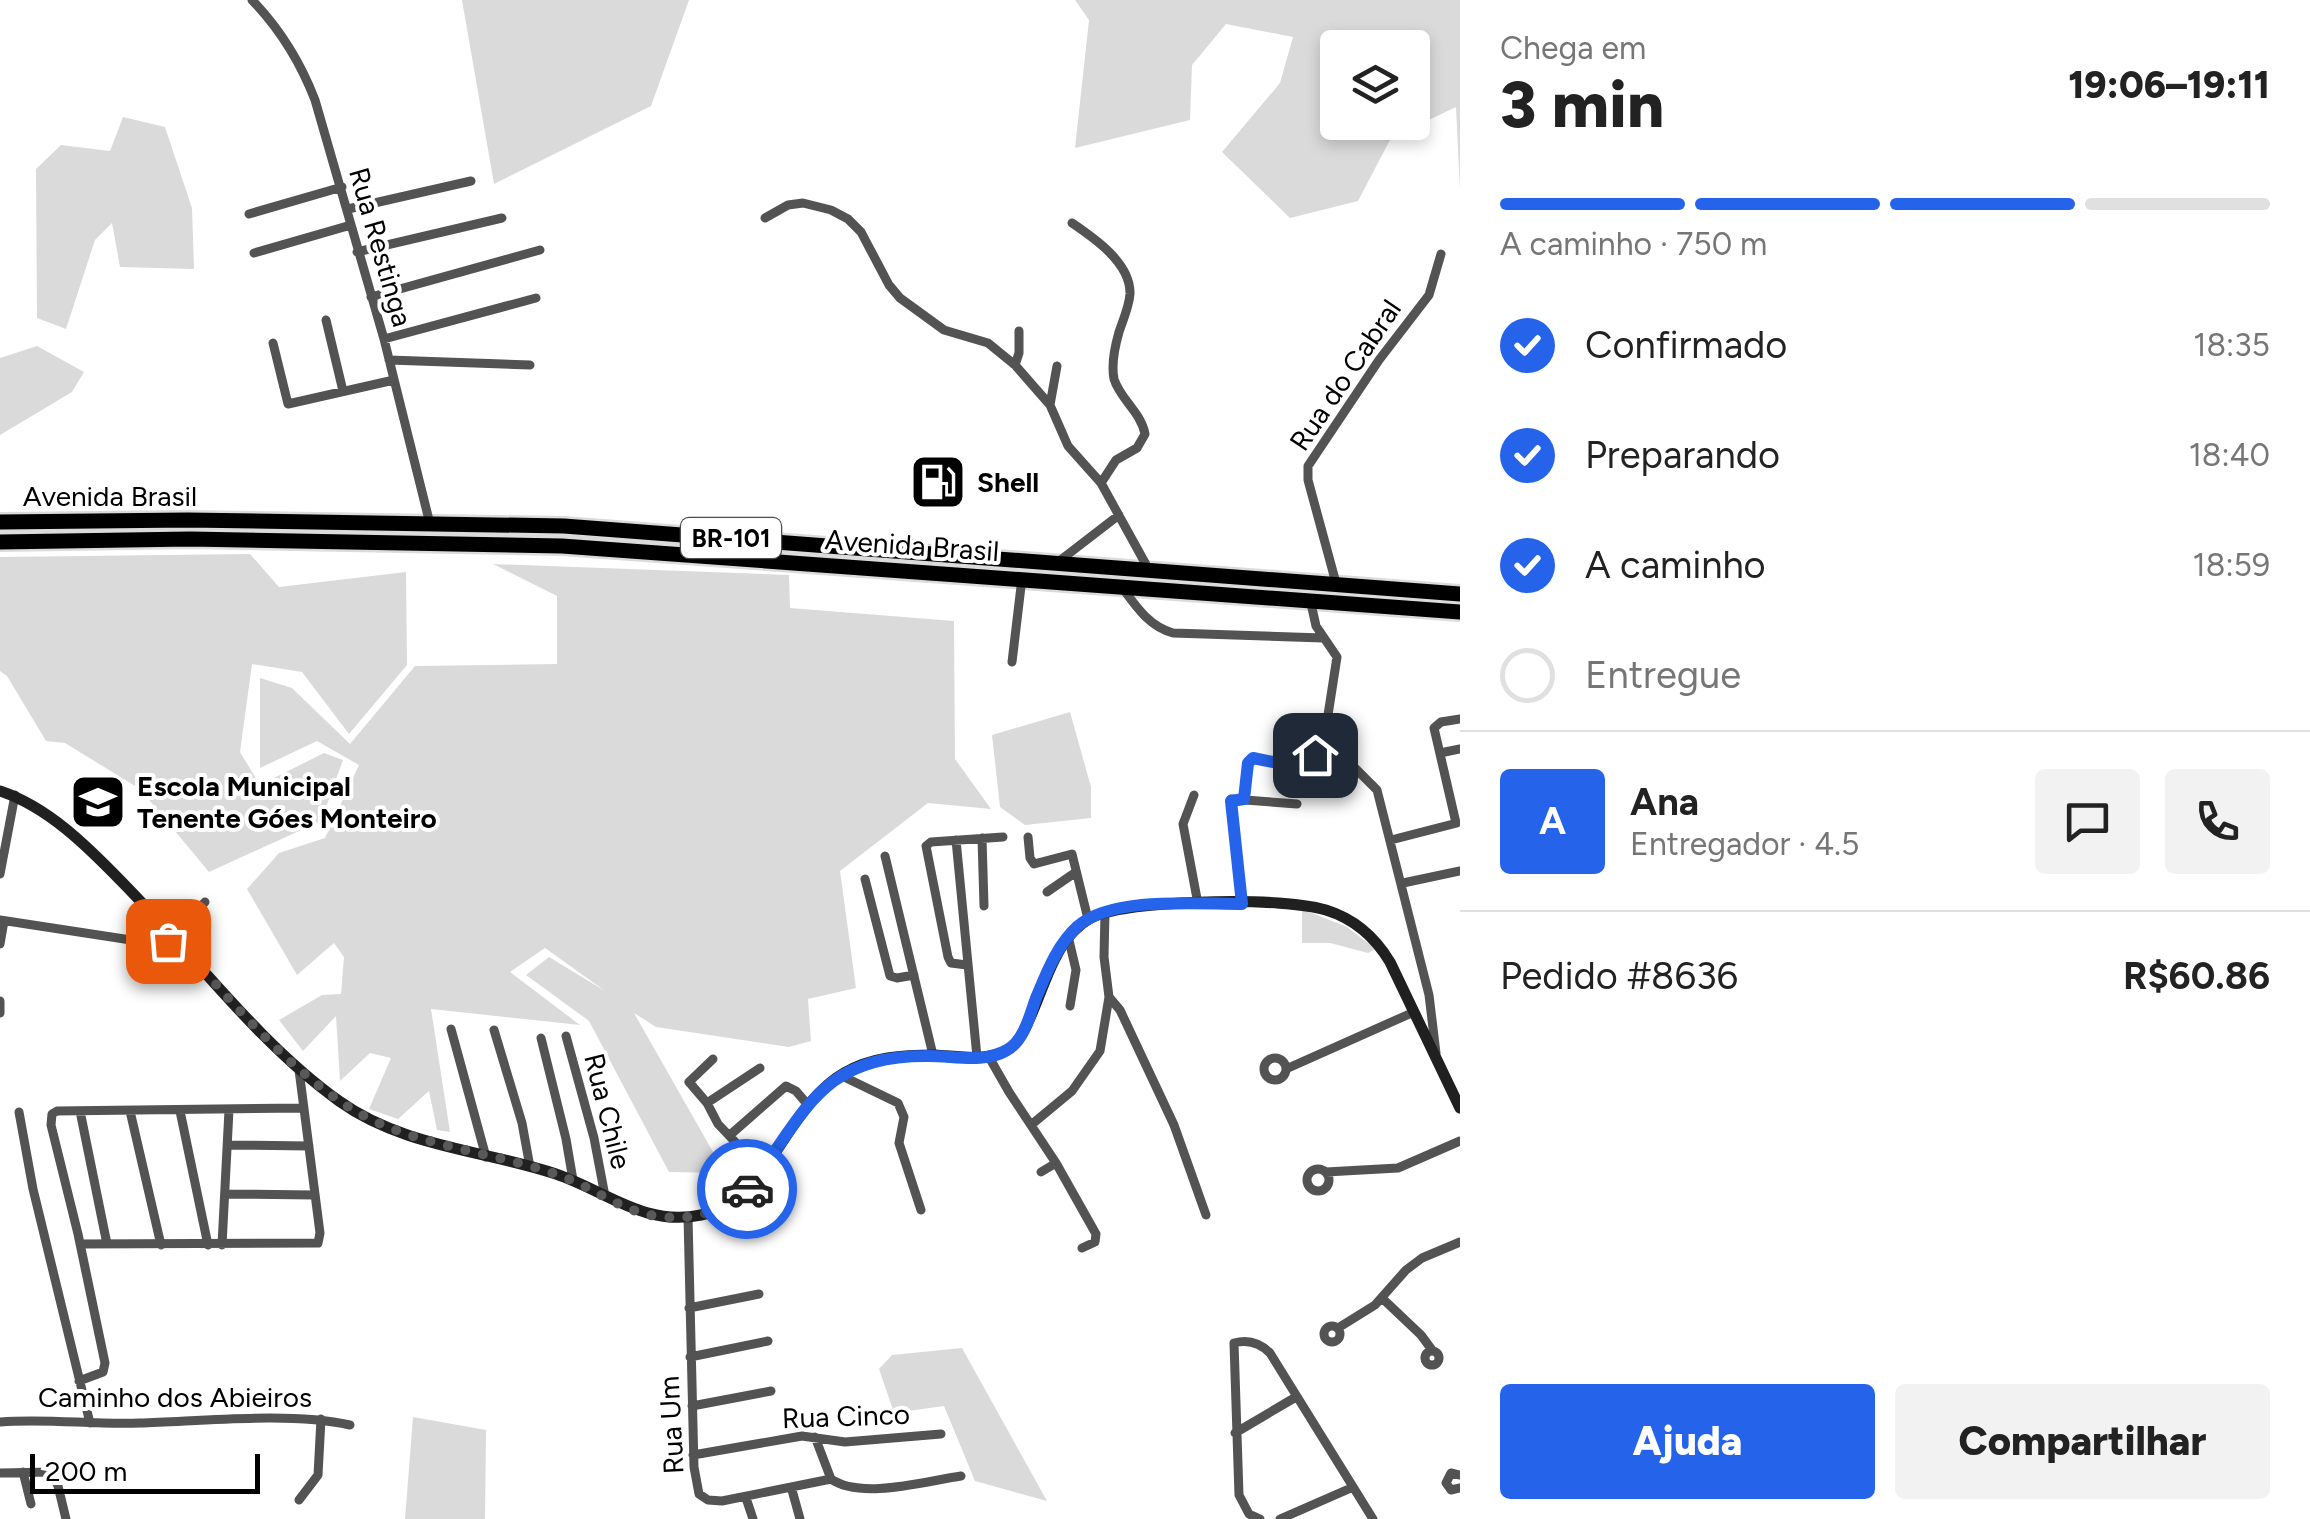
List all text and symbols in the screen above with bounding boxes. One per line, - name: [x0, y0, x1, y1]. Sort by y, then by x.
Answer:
- text: Chega em: [1500, 29, 1646, 67]
- map controls: [1320, 30, 1430, 140]
- button: layers: [1320, 30, 1430, 140]
- text: 19:06–19:11: [2068, 62, 2270, 108]
- text: 3 min: [1500, 65, 1664, 143]
- street label: Rua Restinga: [342, 164, 420, 330]
- text: A caminho · 750 m: [1500, 225, 1767, 263]
- street label: Rua do Cabral: [1282, 293, 1408, 457]
- icon: check: [1500, 318, 1555, 373]
- text: Confirmado: [1585, 322, 1787, 368]
- text: 18:35: [2193, 326, 2270, 364]
- icon: check: [1500, 428, 1555, 483]
- text: Preparando: [1585, 432, 1780, 478]
- text: 18:40: [2189, 436, 2270, 474]
- fuel station icon: Shell: [908, 452, 968, 512]
- place label: Shell: [977, 465, 1039, 499]
- street label: Avenida Brasil: [23, 479, 197, 513]
- road number: BR-101: [681, 518, 781, 558]
- street label: Avenida Brasil: [824, 522, 1000, 568]
- icon: check: [1500, 538, 1555, 593]
- text: A caminho: [1585, 542, 1766, 588]
- text: 18:59: [2193, 546, 2270, 584]
- text: Entregue: [1585, 652, 1741, 698]
- pin: [1273, 713, 1358, 798]
- icon: home: [1288, 728, 1343, 783]
- place label: Escola Municipal Tenente Góes Monteiro: [137, 769, 437, 835]
- button: chat: [2035, 769, 2140, 874]
- button: phone: [2165, 769, 2270, 874]
- school or university icon: Escola Municipal Tenente Góes Monteiro: [68, 772, 128, 832]
- text: Ana: [1630, 779, 1699, 825]
- text: A: [1539, 798, 1566, 844]
- text: Entregador · 4.5: [1630, 825, 1859, 863]
- pin: [126, 899, 211, 984]
- icon: bag: [141, 914, 196, 969]
- text: Pedido #8636: [1500, 953, 1738, 999]
- text: R$60.86: [2123, 953, 2270, 999]
- street label: Rua Chile: [577, 1050, 639, 1172]
- courier: [697, 1139, 797, 1239]
- icon: car: [720, 1162, 775, 1217]
- street label: Rua Um: [651, 1375, 691, 1475]
- street label: Caminho dos Abieiros: [38, 1380, 312, 1414]
- button: Ajuda: [1500, 1384, 1875, 1499]
- button: Compartilhar: [1895, 1384, 2270, 1499]
- street label: Rua Cinco: [781, 1397, 911, 1435]
- scale bar: [30, 1449, 260, 1494]
- text: 200 m: [45, 1454, 127, 1488]

